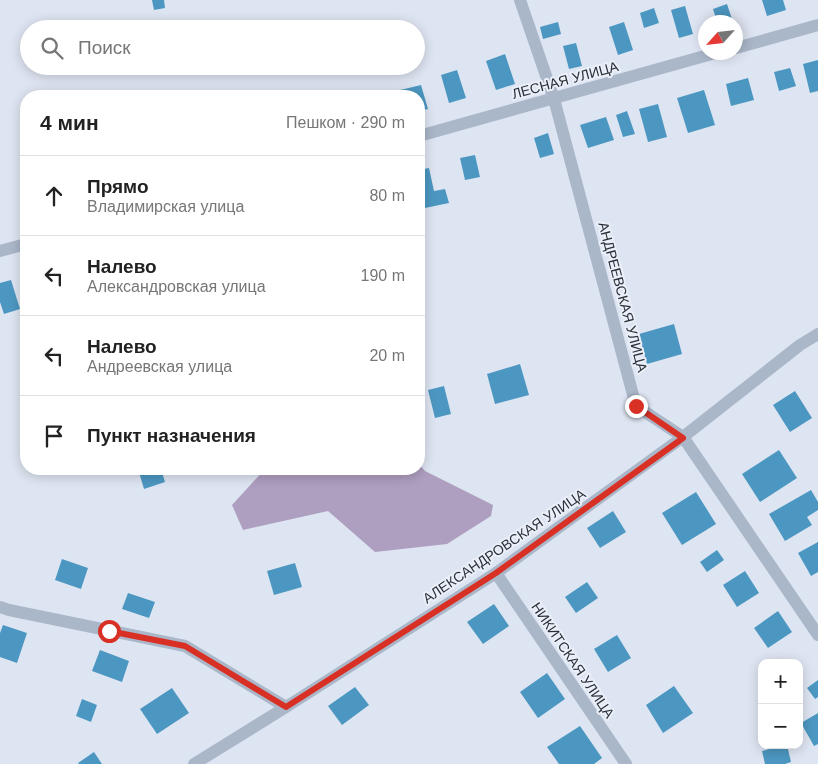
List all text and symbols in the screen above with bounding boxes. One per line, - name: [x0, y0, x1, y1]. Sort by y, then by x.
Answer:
- north arrow: [698, 15, 743, 60]
- search box: [20, 20, 425, 75]
- icon: search: [38, 34, 66, 62]
- text: Поиск: [78, 37, 131, 58]
- street label: ЛЕСНАЯ УЛИЦА: [510, 58, 621, 102]
- text: 4 мин: [40, 111, 99, 134]
- text: Пешком · 290 m: [286, 114, 405, 131]
- text: Прямо: [87, 176, 149, 197]
- icon: ahead: [40, 182, 68, 210]
- text: 80 m: [369, 187, 405, 204]
- text: Владимирская улица: [87, 198, 244, 215]
- street label: АНДРЕЕВСКАЯ УЛИЦА: [595, 220, 651, 374]
- text: Налево: [87, 256, 157, 277]
- icon: left: [40, 262, 68, 290]
- text: 190 m: [361, 267, 405, 284]
- text: Александровская улица: [87, 278, 266, 295]
- text: Налево: [87, 336, 157, 357]
- icon: left: [40, 342, 68, 370]
- text: 20 m: [369, 347, 405, 364]
- text: Андреевская улица: [87, 358, 232, 375]
- route end: [625, 395, 648, 418]
- icon: arrive: [40, 422, 68, 450]
- text: Пункт назначения: [87, 425, 256, 446]
- street label: АЛЕКСАНДРОВСКАЯ УЛИЦА: [420, 485, 589, 607]
- street label: НИКИТСКАЯ УЛИЦА: [528, 599, 618, 721]
- route start: [98, 620, 121, 643]
- map controls: [758, 659, 803, 749]
- button: +: [758, 659, 803, 704]
- button: −: [758, 704, 803, 749]

